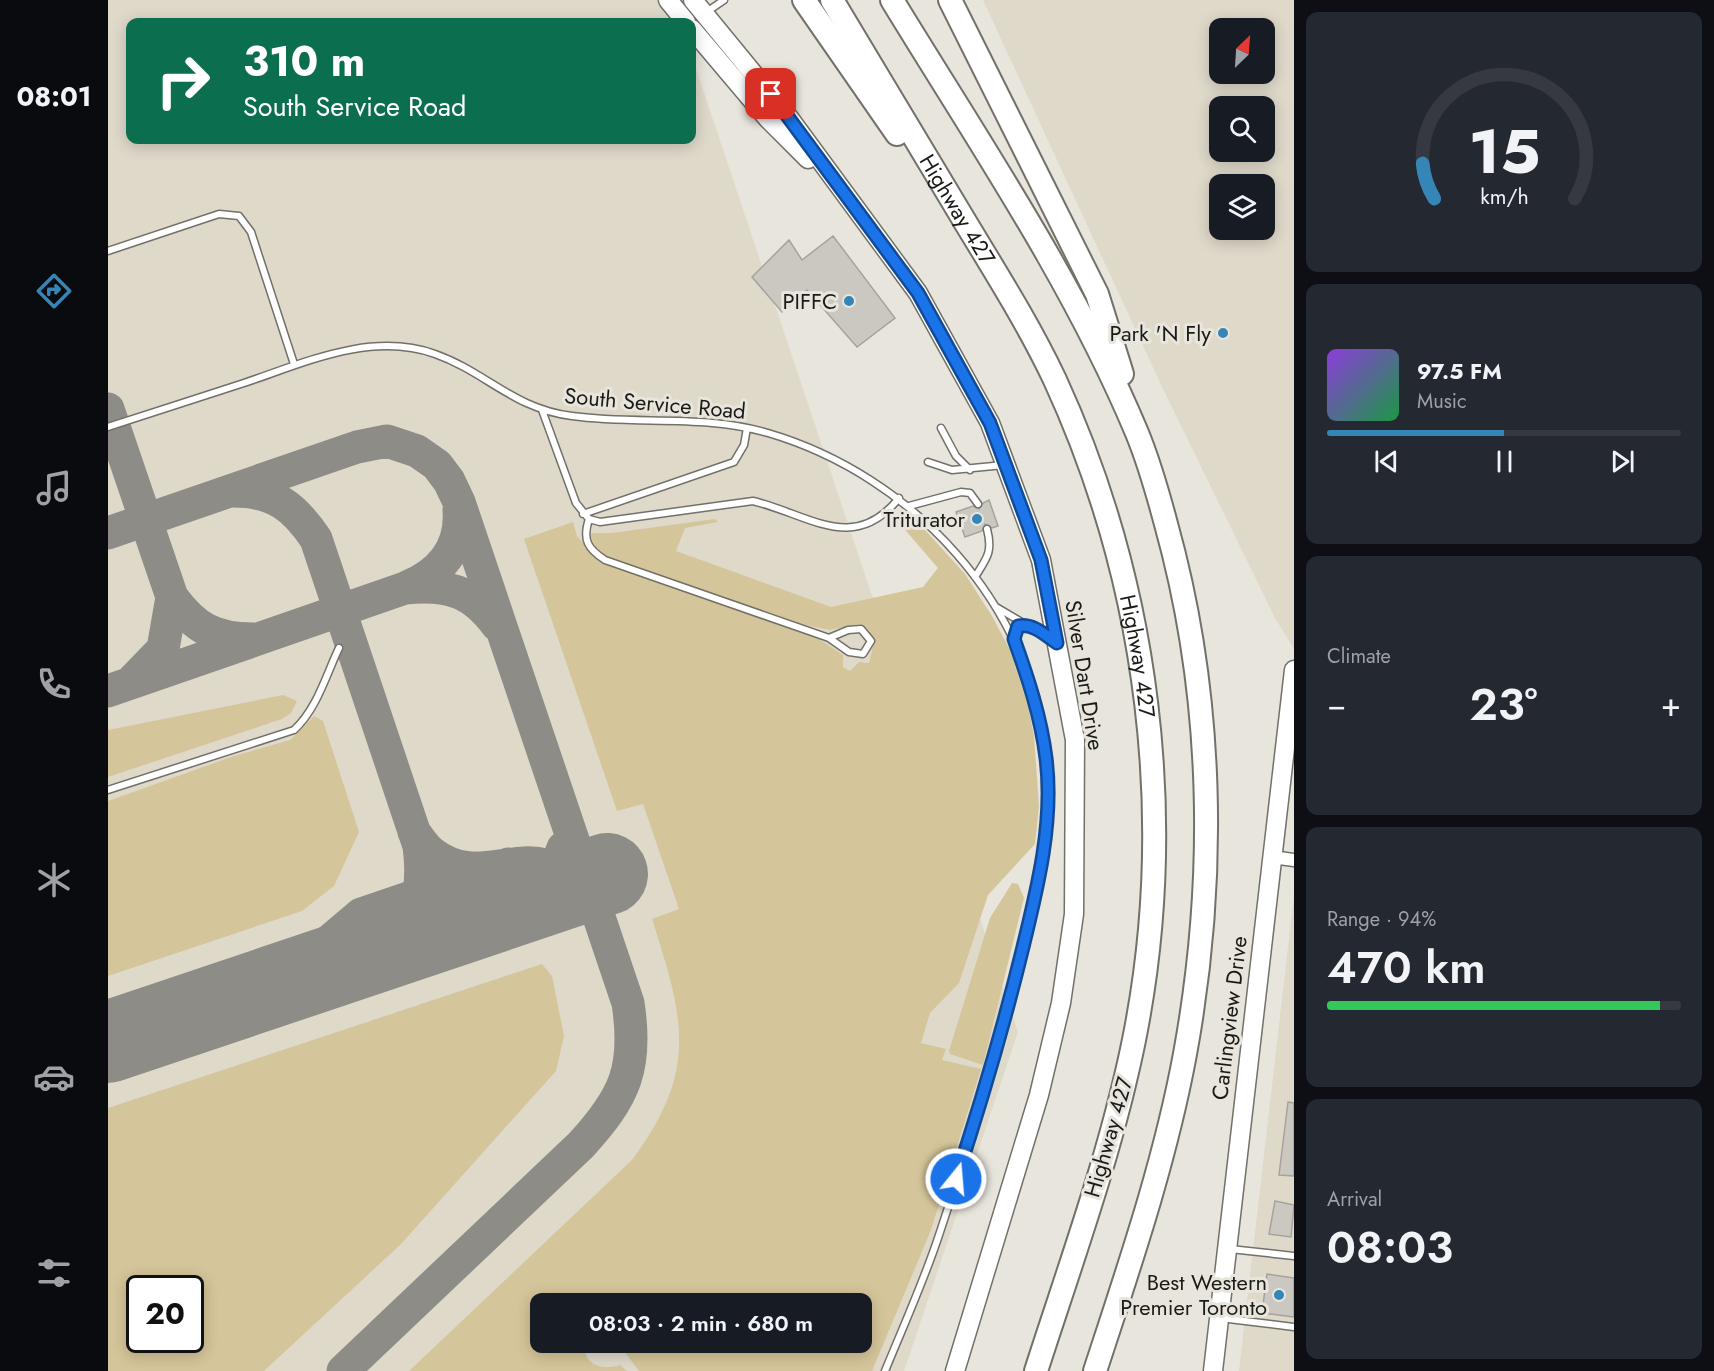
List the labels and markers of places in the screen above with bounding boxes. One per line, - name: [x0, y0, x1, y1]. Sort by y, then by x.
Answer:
- pin: [745, 68, 796, 119]
- place label: PIFFC: [782, 285, 837, 317]
- marker: PIFFC: [842, 294, 856, 308]
- place label: Park 'N Fly: [1110, 317, 1211, 349]
- marker: Park 'N Fly: [1216, 326, 1230, 340]
- place label: Triturator: [883, 503, 965, 535]
- marker: Triturator: [970, 512, 984, 526]
- place label: Best Western Premier Toronto: [1120, 1266, 1267, 1323]
- marker: Best Western Premier Toronto: [1272, 1288, 1286, 1302]

